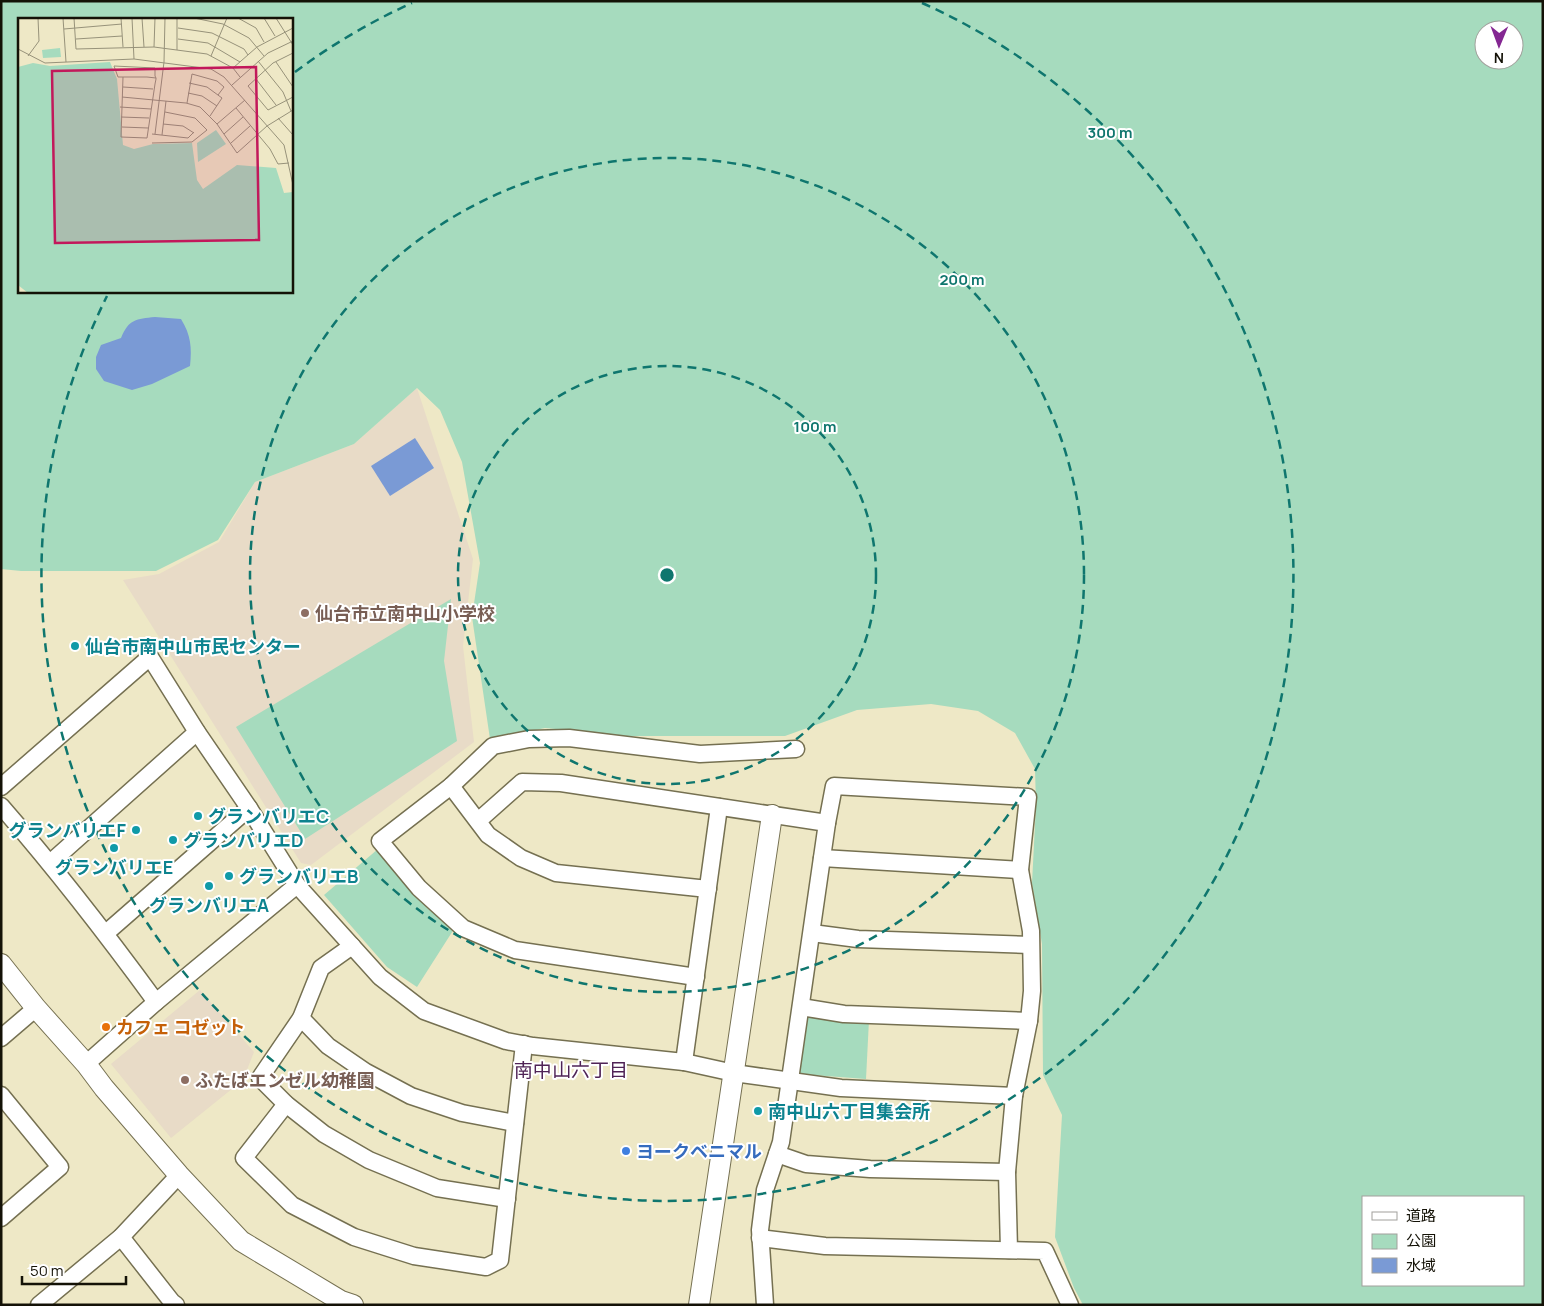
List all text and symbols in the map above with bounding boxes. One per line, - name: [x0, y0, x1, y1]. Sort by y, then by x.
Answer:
- inset map: [18, 18, 292, 292]
- north arrow: [1474, 20, 1524, 70]
- text: N: [1494, 49, 1504, 68]
- text: 300 m: [1088, 122, 1132, 143]
- text: 200 m: [939, 269, 985, 290]
- text: 100 m: [794, 416, 836, 437]
- centre of rings: [658, 566, 676, 584]
- place label: 仙台市立南中山小学校: [315, 601, 495, 625]
- marker: 仙台市立南中山小学校: [299, 607, 311, 619]
- place label: 仙台市南中山市民センター: [85, 634, 301, 658]
- marker: 仙台市南中山市民センター: [69, 640, 81, 652]
- place label: グランバリエC: [208, 804, 329, 828]
- marker: グランバリエC: [192, 810, 204, 822]
- place label: グランバリエF: [9, 818, 127, 842]
- marker: グランバリエF: [130, 824, 142, 836]
- place label: グランバリエD: [183, 828, 304, 852]
- marker: グランバリエD: [167, 834, 179, 846]
- marker: グランバリエE: [108, 842, 120, 854]
- place label: グランバリエE: [55, 855, 173, 879]
- place label: グランバリエB: [239, 864, 358, 888]
- marker: グランバリエB: [223, 870, 235, 882]
- marker: グランバリエA: [203, 880, 215, 892]
- place label: グランバリエA: [149, 893, 269, 917]
- place label: カフェ コゼット: [116, 1015, 246, 1039]
- marker: カフェ コゼット: [100, 1021, 112, 1033]
- district label: 南中山六丁目: [514, 1057, 628, 1083]
- place label: ふたばエンゼル幼稚園: [195, 1068, 375, 1092]
- marker: ふたばエンゼル幼稚園: [179, 1074, 191, 1086]
- place label: 南中山六丁目集会所: [768, 1099, 930, 1123]
- marker: 南中山六丁目集会所: [752, 1105, 764, 1117]
- place label: ヨークベニマル: [636, 1139, 762, 1163]
- marker: ヨークベニマル: [620, 1145, 632, 1157]
- legend: [1362, 1196, 1524, 1286]
- text: 道路: [1406, 1205, 1436, 1226]
- text: 公園: [1406, 1230, 1436, 1251]
- scale bar: [22, 1254, 126, 1286]
- text: 水域: [1406, 1255, 1436, 1276]
- text: 50 m: [30, 1260, 64, 1281]

